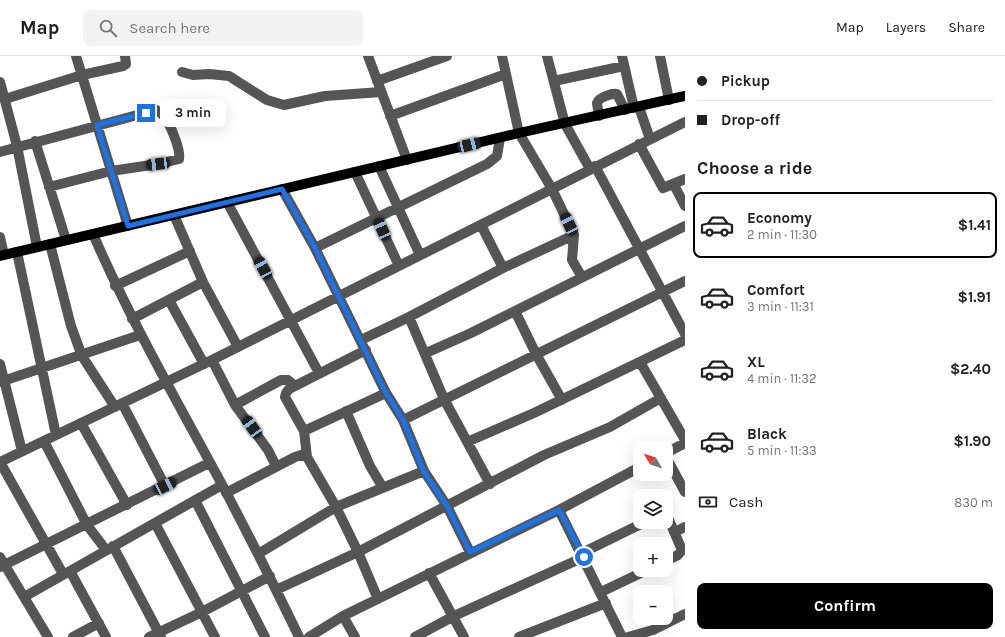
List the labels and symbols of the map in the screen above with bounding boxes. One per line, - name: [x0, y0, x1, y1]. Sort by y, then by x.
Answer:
- callout: 3 min: [160, 99, 226, 127]
- route end: [137, 104, 155, 122]
- car: [456, 136, 482, 154]
- car: [145, 157, 171, 171]
- car: [558, 211, 580, 237]
- car: [372, 216, 392, 242]
- car: [252, 255, 274, 281]
- car: [240, 414, 264, 440]
- north arrow: [633, 441, 673, 481]
- car: [152, 475, 178, 497]
- route start: [575, 548, 593, 566]

